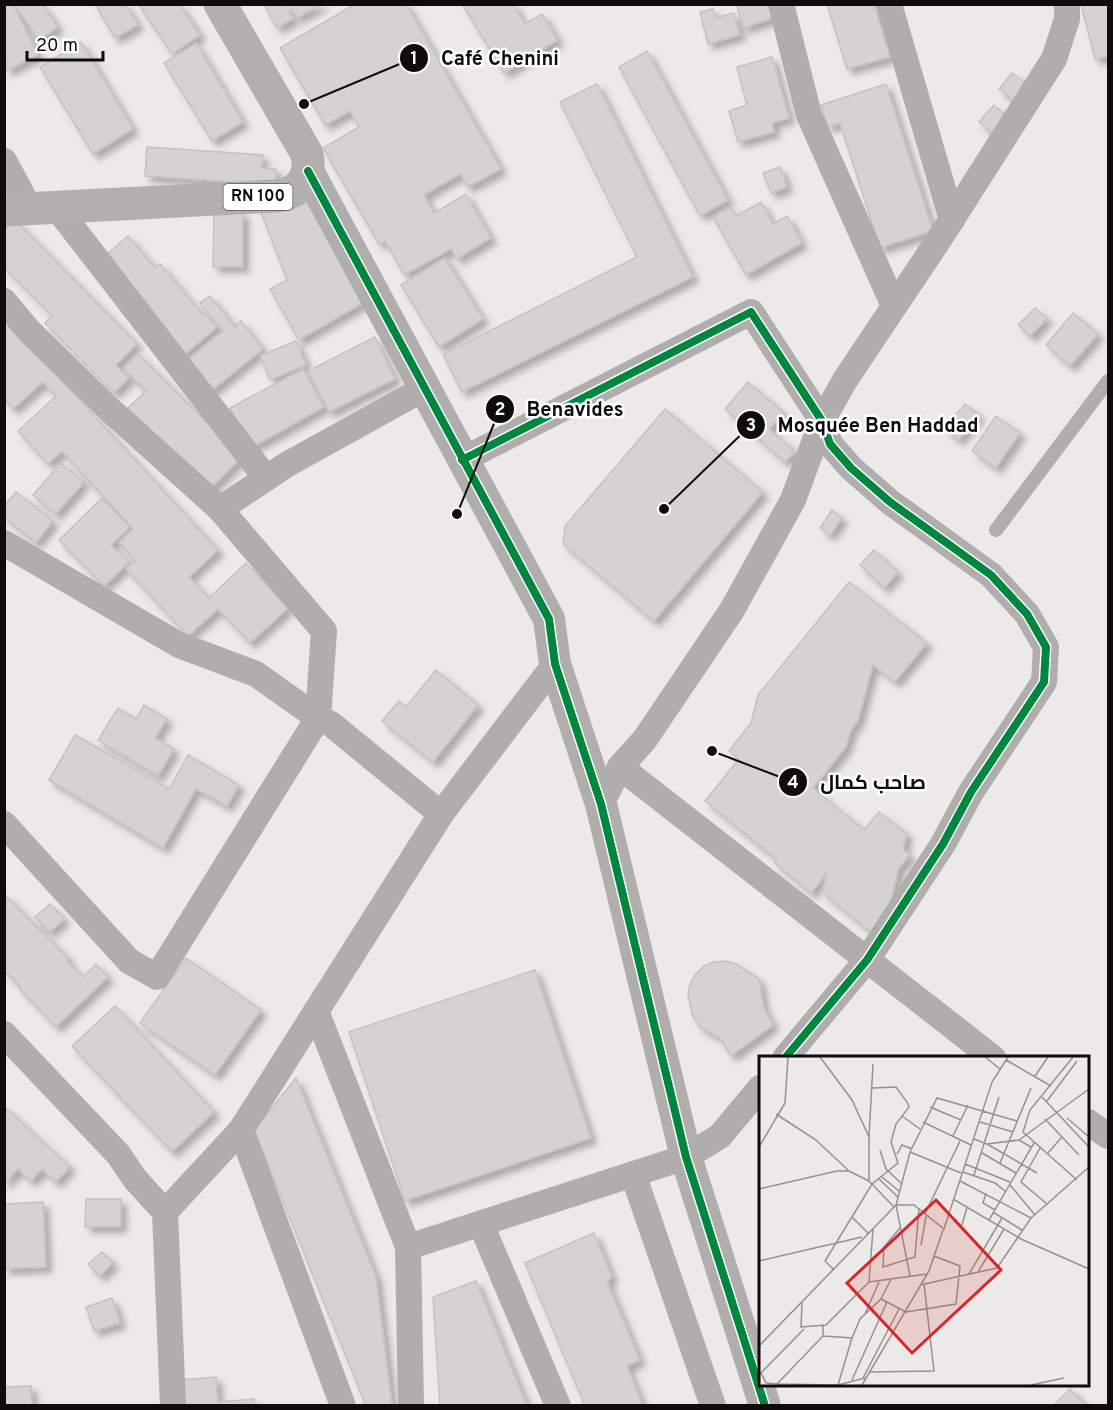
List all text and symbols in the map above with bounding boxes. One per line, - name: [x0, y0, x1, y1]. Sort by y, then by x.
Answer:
- scale bar: [27, 24, 104, 62]
- text: 20 m: [36, 35, 78, 58]
- callout: Café Chenini: [399, 39, 571, 77]
- text: Café Chenini: [441, 47, 559, 73]
- text: 1: [410, 48, 418, 71]
- road number: RN 100: [224, 184, 292, 210]
- callout: Benavides: [485, 390, 636, 428]
- text: Benavides: [526, 398, 624, 424]
- text: 2: [494, 399, 506, 422]
- callout: Mosquée Ben Haddad: [736, 406, 991, 444]
- text: Mosquée Ben Haddad: [778, 414, 979, 440]
- text: 3: [746, 415, 756, 438]
- callout: صاحب كمال: [778, 763, 938, 801]
- text: صاحب كمال: [820, 771, 926, 797]
- text: 4: [787, 772, 799, 795]
- inset map: [759, 1056, 1089, 1386]

